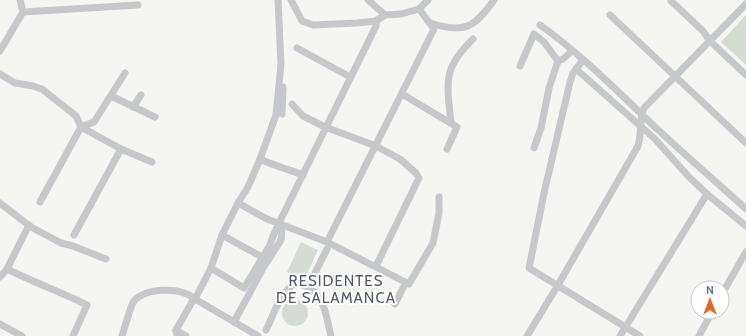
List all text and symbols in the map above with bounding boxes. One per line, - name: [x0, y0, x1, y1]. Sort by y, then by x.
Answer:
- district label: RESIDENTES DE SALAMANCA: [276, 272, 396, 307]
- north arrow: [690, 280, 730, 320]
- text: N: [706, 283, 714, 297]

